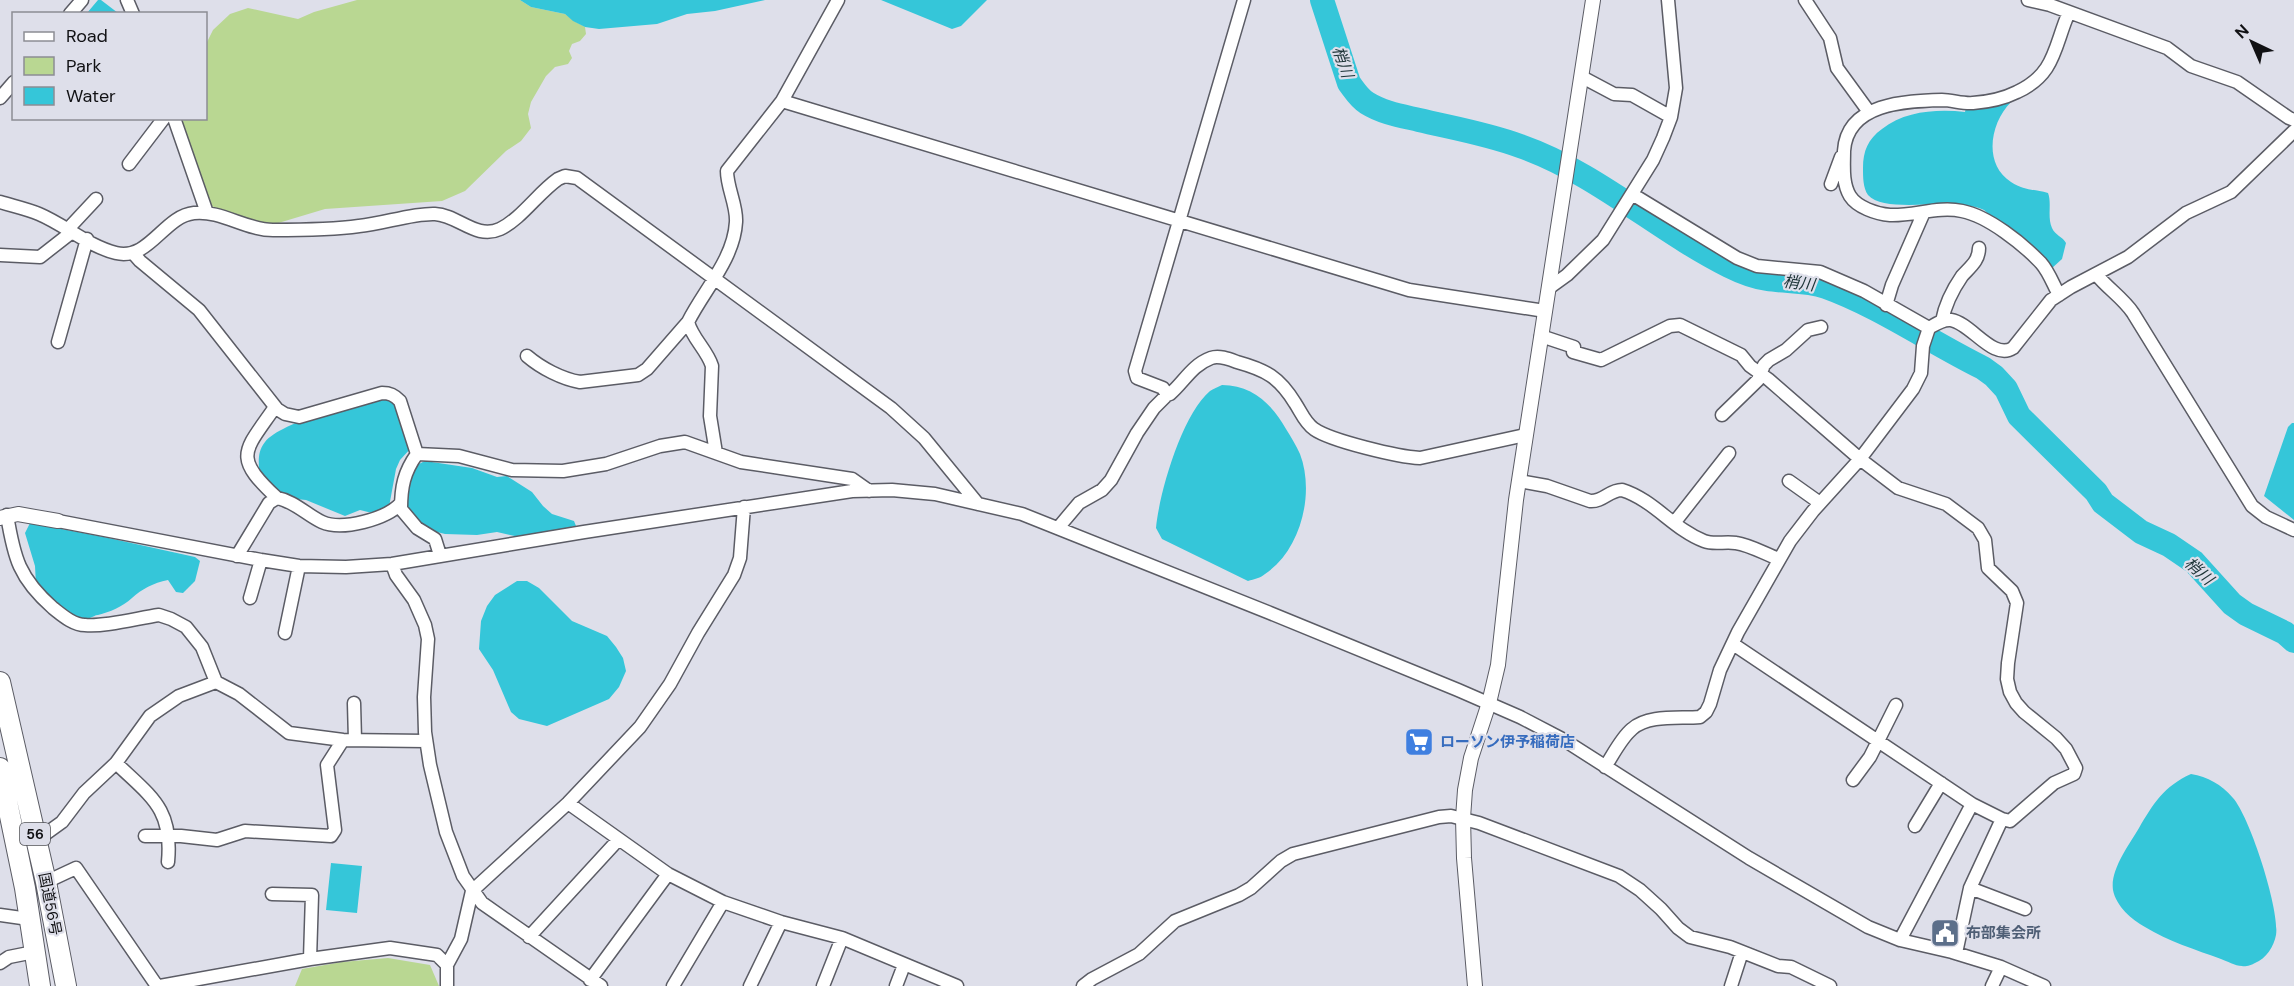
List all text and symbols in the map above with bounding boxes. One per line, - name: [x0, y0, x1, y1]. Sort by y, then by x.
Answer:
- legend: [12, 12, 207, 120]
- north arrow: [2222, 12, 2282, 72]
- text: N: [2230, 20, 2253, 43]
- text: Road: [66, 24, 108, 48]
- water label: 梢川: [1328, 43, 1359, 82]
- text: Park: [66, 54, 102, 78]
- text: Water: [66, 84, 116, 108]
- water label: 梢川: [1782, 271, 1818, 296]
- water label: 梢川: [2180, 552, 2219, 591]
- supermarket icon: ローソン伊予稲荷店: [1403, 726, 1435, 758]
- place label: ローソン伊予稲荷店: [1440, 732, 1575, 752]
- road number: 56: [20, 823, 50, 845]
- street label: 国道56号: [34, 871, 66, 937]
- public building icon: 布部集会所: [1929, 917, 1961, 949]
- place label: 布部集会所: [1966, 923, 2041, 943]

